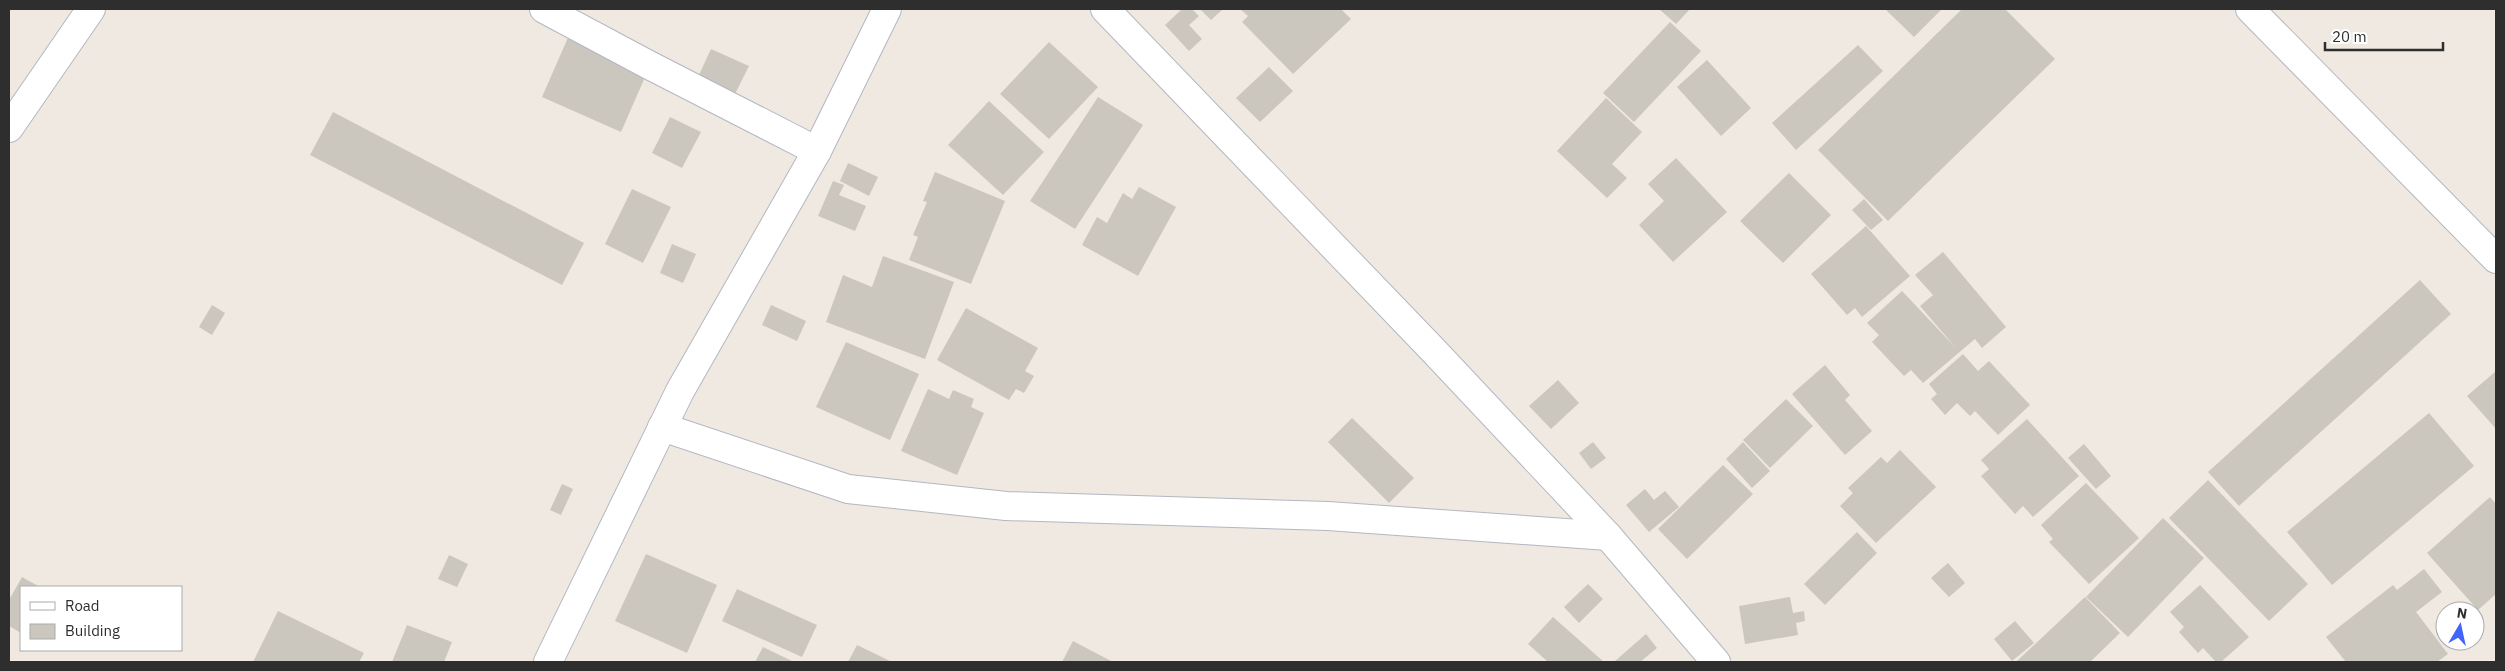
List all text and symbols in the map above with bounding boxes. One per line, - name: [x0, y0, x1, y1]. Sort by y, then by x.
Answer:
- scale bar: [2325, 20, 2442, 52]
- text: 20 m: [2332, 27, 2367, 46]
- legend: [20, 586, 182, 651]
- text: Road: [65, 596, 100, 615]
- north arrow: [2435, 601, 2485, 651]
- text: N: [2456, 603, 2468, 623]
- text: Building: [65, 621, 120, 640]

